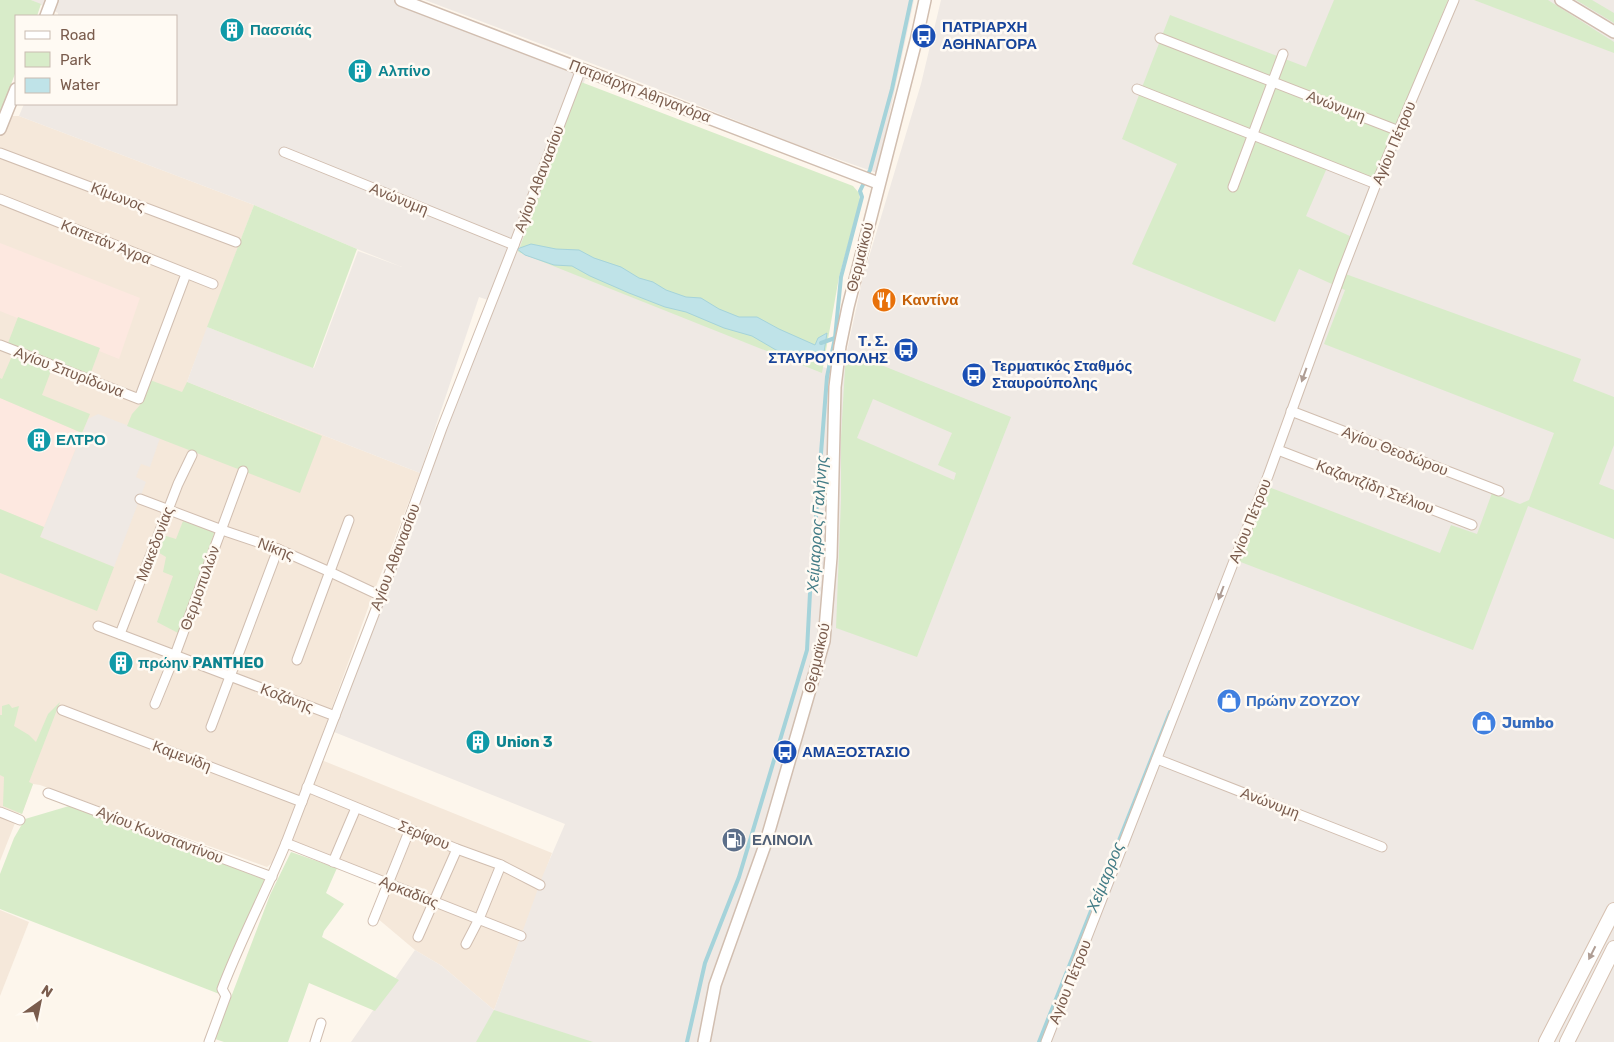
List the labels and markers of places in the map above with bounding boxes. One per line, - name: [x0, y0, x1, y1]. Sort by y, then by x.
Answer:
- building icon: Πασσιάς: [219, 17, 245, 43]
- place label: ΠΑΤΡΙΑΡΧΗ ΑΘΗΝΑΓΟΡΑ: [942, 18, 1037, 53]
- place label: Πασσιάς: [250, 21, 312, 39]
- bus stop icon: ΠΑΤΡΙΑΡΧΗ ΑΘΗΝΑΓΟΡΑ: [911, 23, 937, 49]
- building icon: Αλπίνο: [347, 58, 373, 84]
- place label: Αλπίνο: [378, 62, 430, 80]
- restaurant icon: Καντίνα: [871, 287, 897, 313]
- place label: Καντίνα: [902, 291, 959, 309]
- place label: Τ. Σ. ΣΤΑΥΡΟΥΠΟΛΗΣ: [768, 332, 888, 367]
- bus stop icon: Τ. Σ. ΣΤΑΥΡΟΥΠΟΛΗΣ: [893, 337, 919, 363]
- place label: Τερματικός Σταθμός Σταυρούπολης: [992, 357, 1132, 392]
- bus stop icon: Τερματικός Σταθμός Σταυρούπολης: [961, 362, 987, 388]
- building icon: ΕΛΤΡΟ: [26, 427, 52, 453]
- place label: ΕΛΤΡΟ: [56, 431, 106, 449]
- building icon: πρώην PANTHEO: [108, 650, 134, 676]
- place label: πρώην PANTHEO: [138, 654, 264, 672]
- shop icon: Πρώην ΖΟΥΖΟΥ: [1216, 688, 1242, 714]
- place label: Πρώην ΖΟΥΖΟΥ: [1246, 692, 1360, 710]
- shop icon: Jumbo: [1471, 710, 1497, 736]
- place label: Jumbo: [1502, 714, 1554, 732]
- building icon: Union 3: [465, 729, 491, 755]
- place label: Union 3: [496, 733, 553, 751]
- bus stop icon: ΑΜΑΞΟΣΤΑΣΙΟ: [772, 739, 798, 765]
- place label: ΑΜΑΞΟΣΤΑΣΙΟ: [802, 743, 911, 761]
- fuel station icon: ΕΛΙΝΟΙΛ: [721, 827, 747, 853]
- place label: ΕΛΙΝΟΙΛ: [752, 831, 813, 849]

